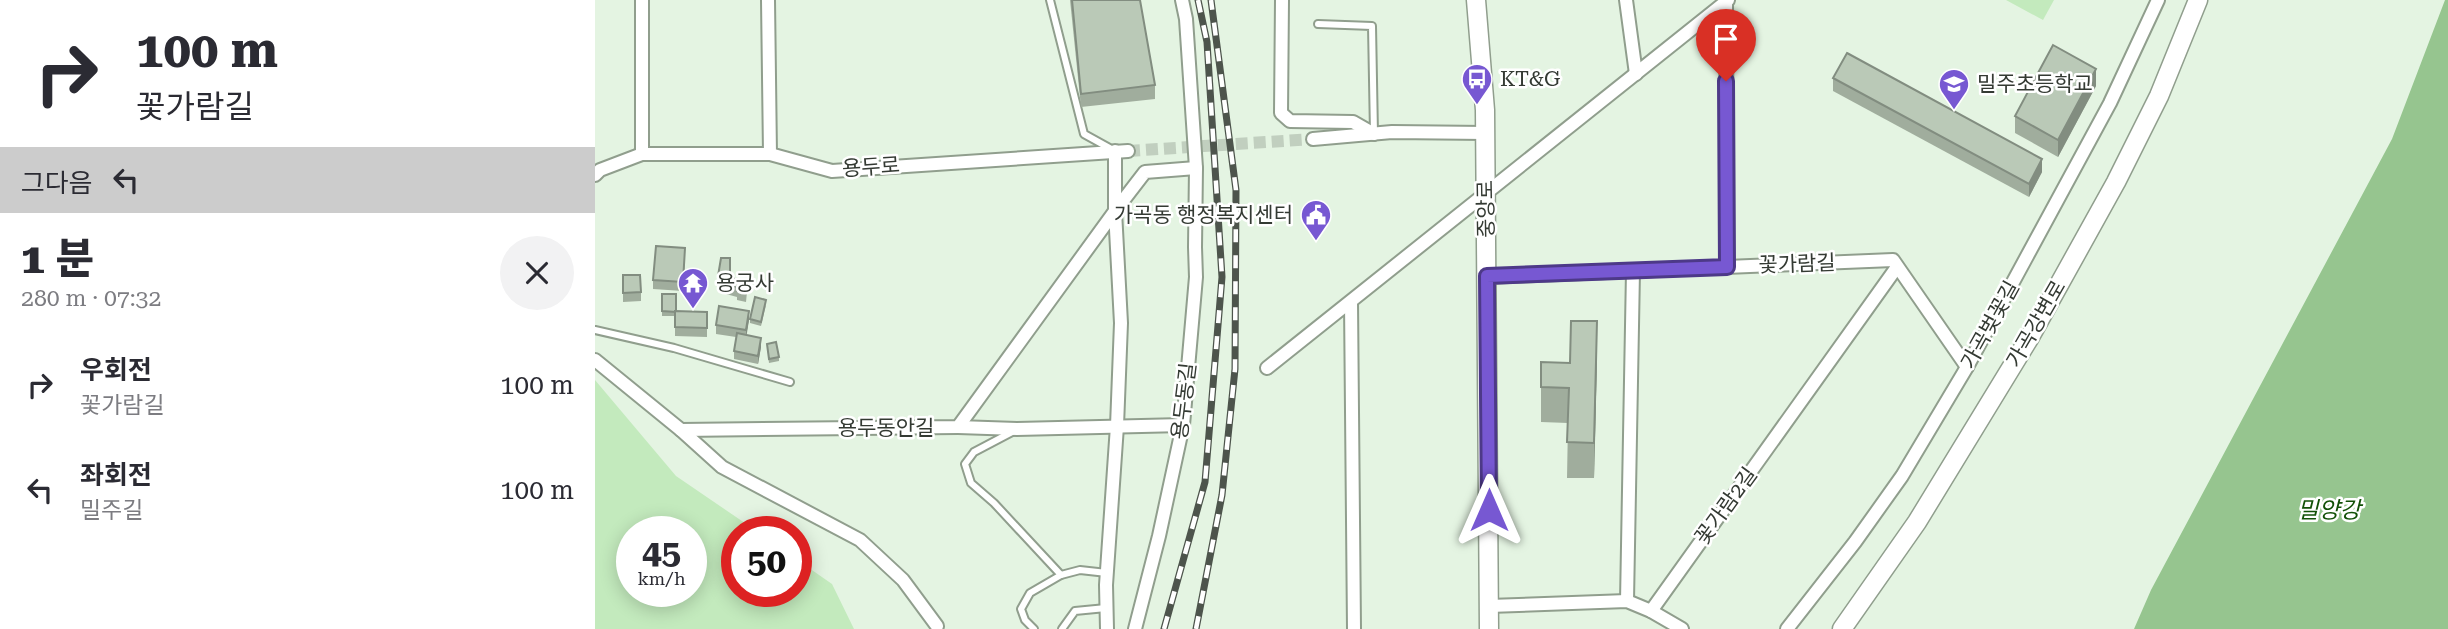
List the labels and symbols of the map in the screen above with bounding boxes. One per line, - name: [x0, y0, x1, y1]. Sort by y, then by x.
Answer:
- pin: [1696, 9, 1756, 81]
- bus stop icon: KT&G: [1460, 62, 1494, 106]
- place label: KT&G: [1500, 67, 1560, 91]
- school or university icon: 밀주초등학교: [1937, 67, 1971, 111]
- place label: 밀주초등학교: [1977, 72, 2093, 96]
- street label: 용두로: [841, 153, 901, 181]
- street label: 중앙로: [1473, 180, 1499, 238]
- public building icon: 가곡동 행정복지센터: [1299, 198, 1333, 242]
- place label: 가곡동 행정복지센터: [1114, 203, 1293, 227]
- street label: 꽃가람길: [1758, 251, 1836, 277]
- temple icon: 용궁사: [676, 266, 710, 310]
- place label: 용궁사: [716, 271, 774, 295]
- street label: 가곡강변로: [2001, 276, 2071, 372]
- street label: 가곡벚꽃길: [1956, 277, 2024, 373]
- street label: 용두동길: [1167, 361, 1201, 441]
- street label: 용두동안길: [838, 416, 934, 440]
- street label: 꽃가람2길: [1690, 463, 1762, 549]
- position arrow: [1452, 473, 1526, 547]
- water label: 밀양강: [2297, 497, 2364, 524]
- speed limit sign: 50: [721, 516, 812, 607]

